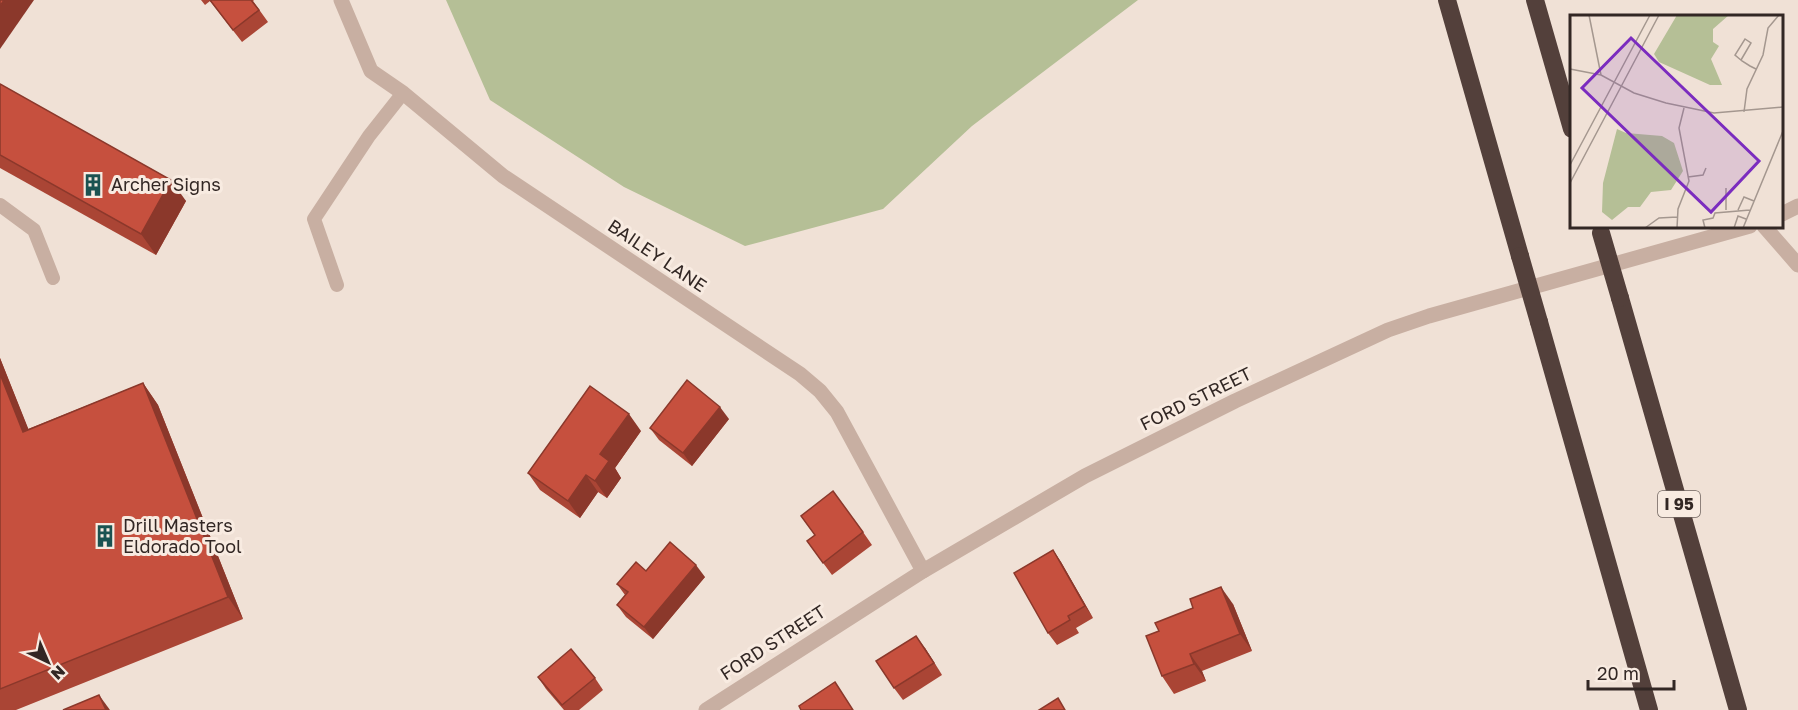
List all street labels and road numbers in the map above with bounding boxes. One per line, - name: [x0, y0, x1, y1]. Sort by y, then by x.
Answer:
- street label: BAILEY LANE: [604, 214, 711, 296]
- street label: FORD STREET: [1136, 362, 1255, 435]
- road number: I 95: [1658, 491, 1700, 517]
- street label: FORD STREET: [716, 600, 829, 684]

